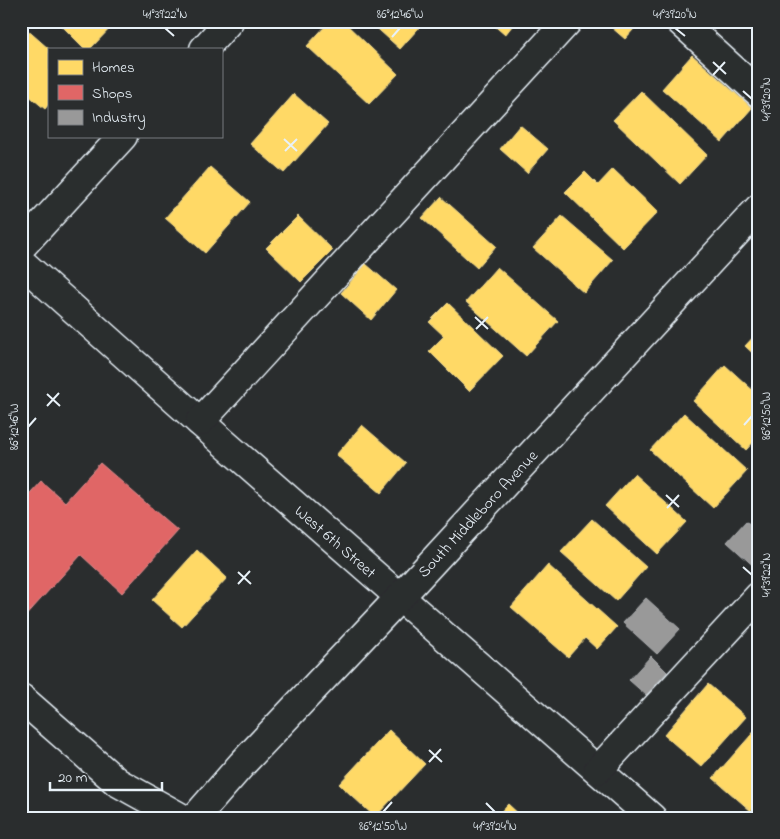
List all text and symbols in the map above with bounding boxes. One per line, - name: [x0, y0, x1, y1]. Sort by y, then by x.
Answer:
- text: 41°39'22"N: [143, 6, 187, 24]
- text: 86°12'46"W: [377, 6, 423, 24]
- text: 41°39'20"N: [653, 6, 697, 24]
- legend: [48, 48, 222, 138]
- text: Homes: [92, 57, 135, 79]
- text: 41°39'20"N: [758, 77, 776, 121]
- text: Shops: [92, 83, 132, 105]
- text: Industry: [92, 107, 146, 130]
- text: 86°12'50"W: [758, 392, 776, 440]
- text: 86°12'46"W: [6, 404, 24, 450]
- street label: South Middleboro Avenue: [413, 445, 545, 584]
- street label: West 6th Street: [289, 500, 381, 585]
- text: 41°39'22"N: [758, 553, 776, 597]
- scale bar: [50, 759, 162, 791]
- text: 20 m: [58, 767, 88, 789]
- text: 86°12'50"W: [359, 818, 407, 836]
- text: 41°39'24"N: [473, 818, 517, 836]

